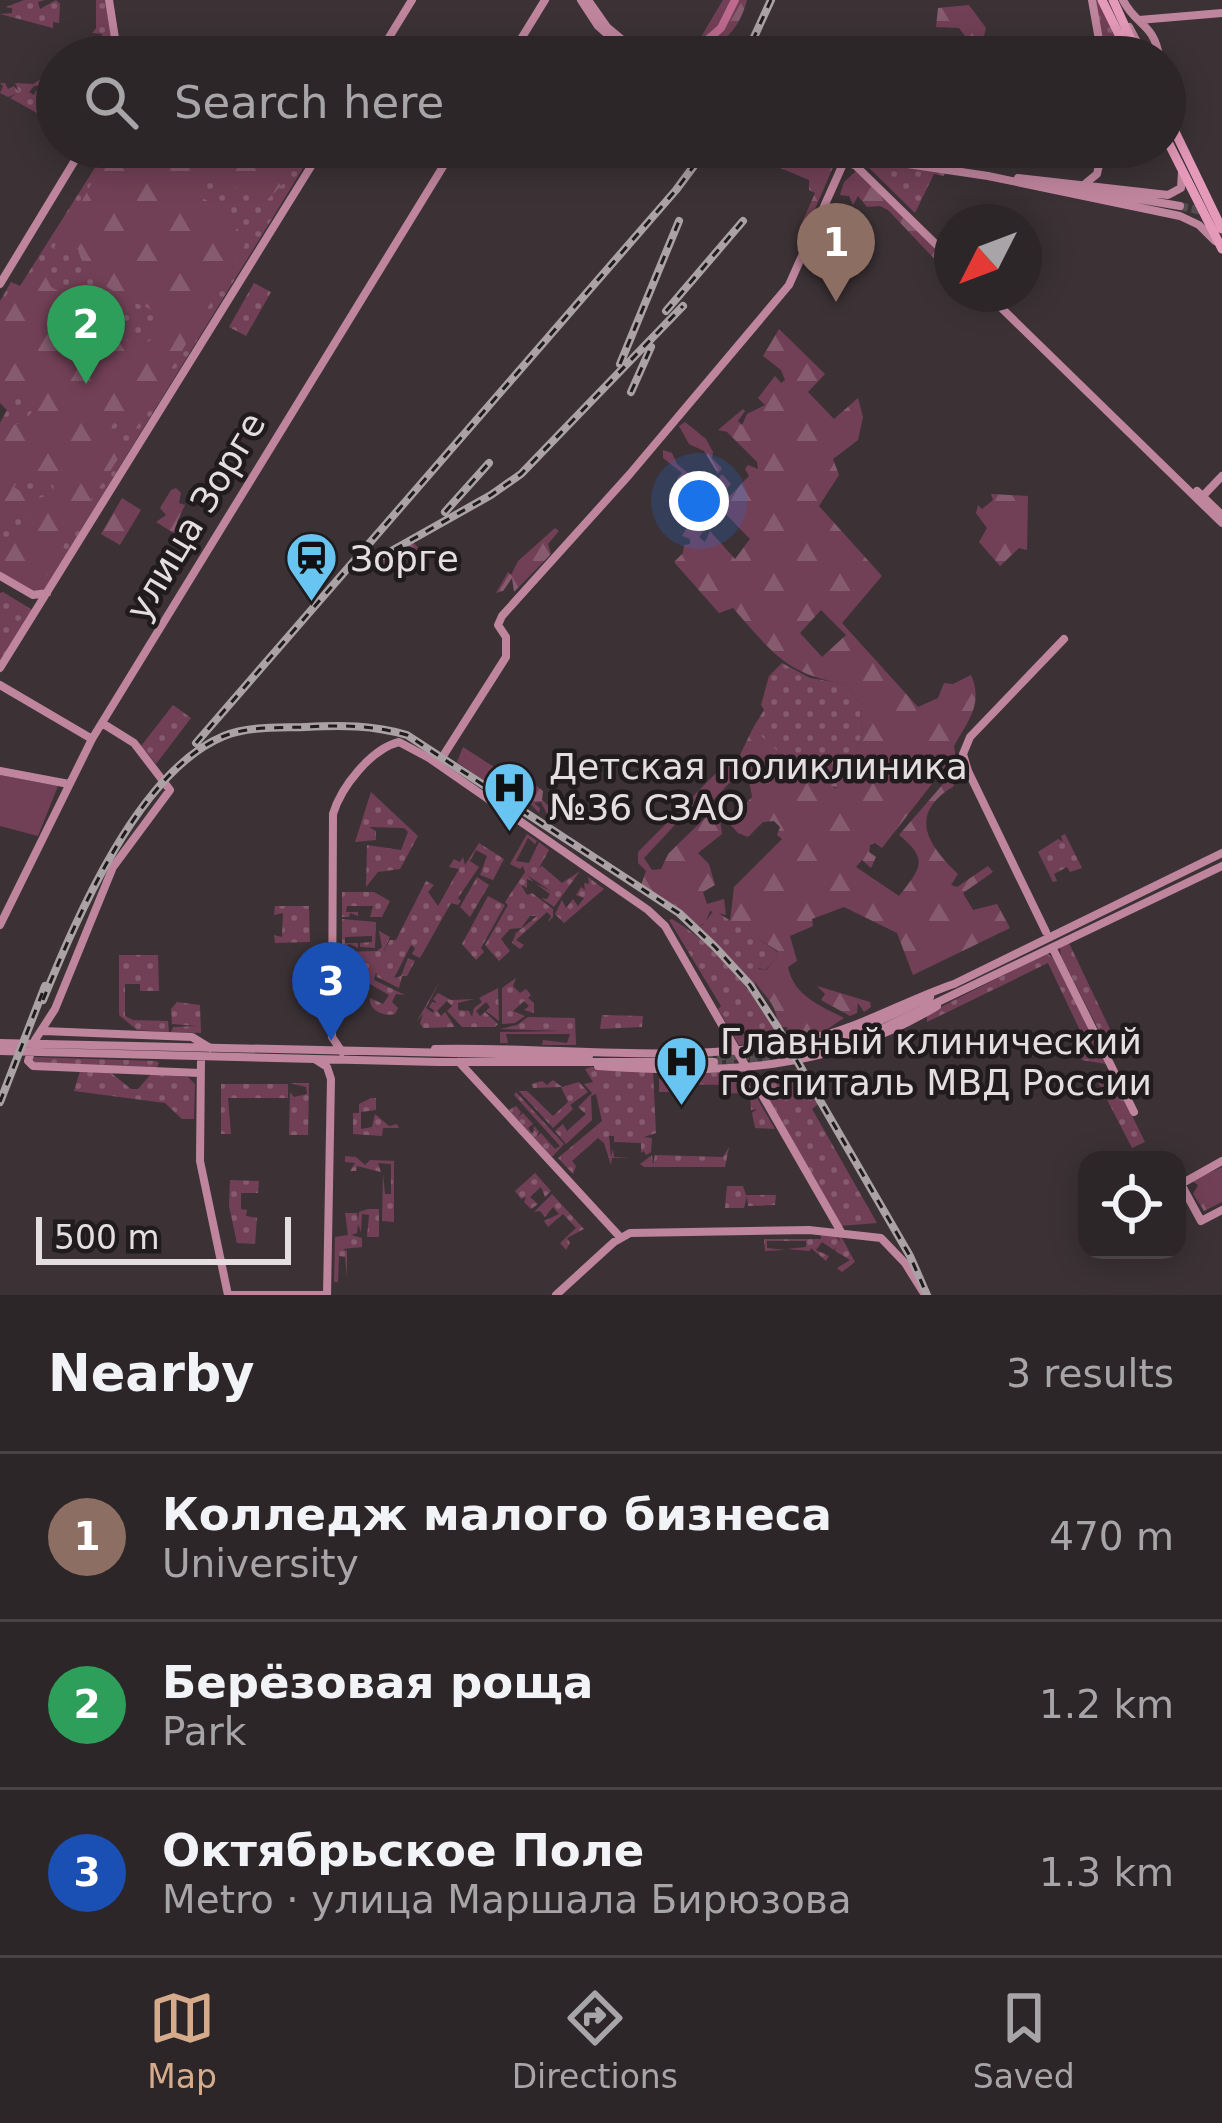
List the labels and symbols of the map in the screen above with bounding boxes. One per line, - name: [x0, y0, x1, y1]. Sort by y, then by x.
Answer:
- pin: 1: [797, 203, 875, 302]
- north arrow: [934, 204, 1042, 312]
- pin: 2: [47, 285, 125, 384]
- street label: улица Зорге: [117, 405, 273, 627]
- your location: [669, 471, 729, 531]
- station icon: Зорге: [283, 530, 339, 604]
- place label: Зорге: [350, 538, 459, 579]
- place label: Детская поликлиника №36 СЗАО: [549, 746, 968, 828]
- hospital icon: Детская поликлиника №36 СЗАО: [482, 759, 538, 833]
- pin: 3: [292, 942, 370, 1041]
- place label: Главный клинический госпиталь МВД России: [720, 1021, 1152, 1103]
- hospital icon: Главный клинический госпиталь МВД России: [653, 1034, 709, 1108]
- scale bar: [36, 1211, 291, 1264]

